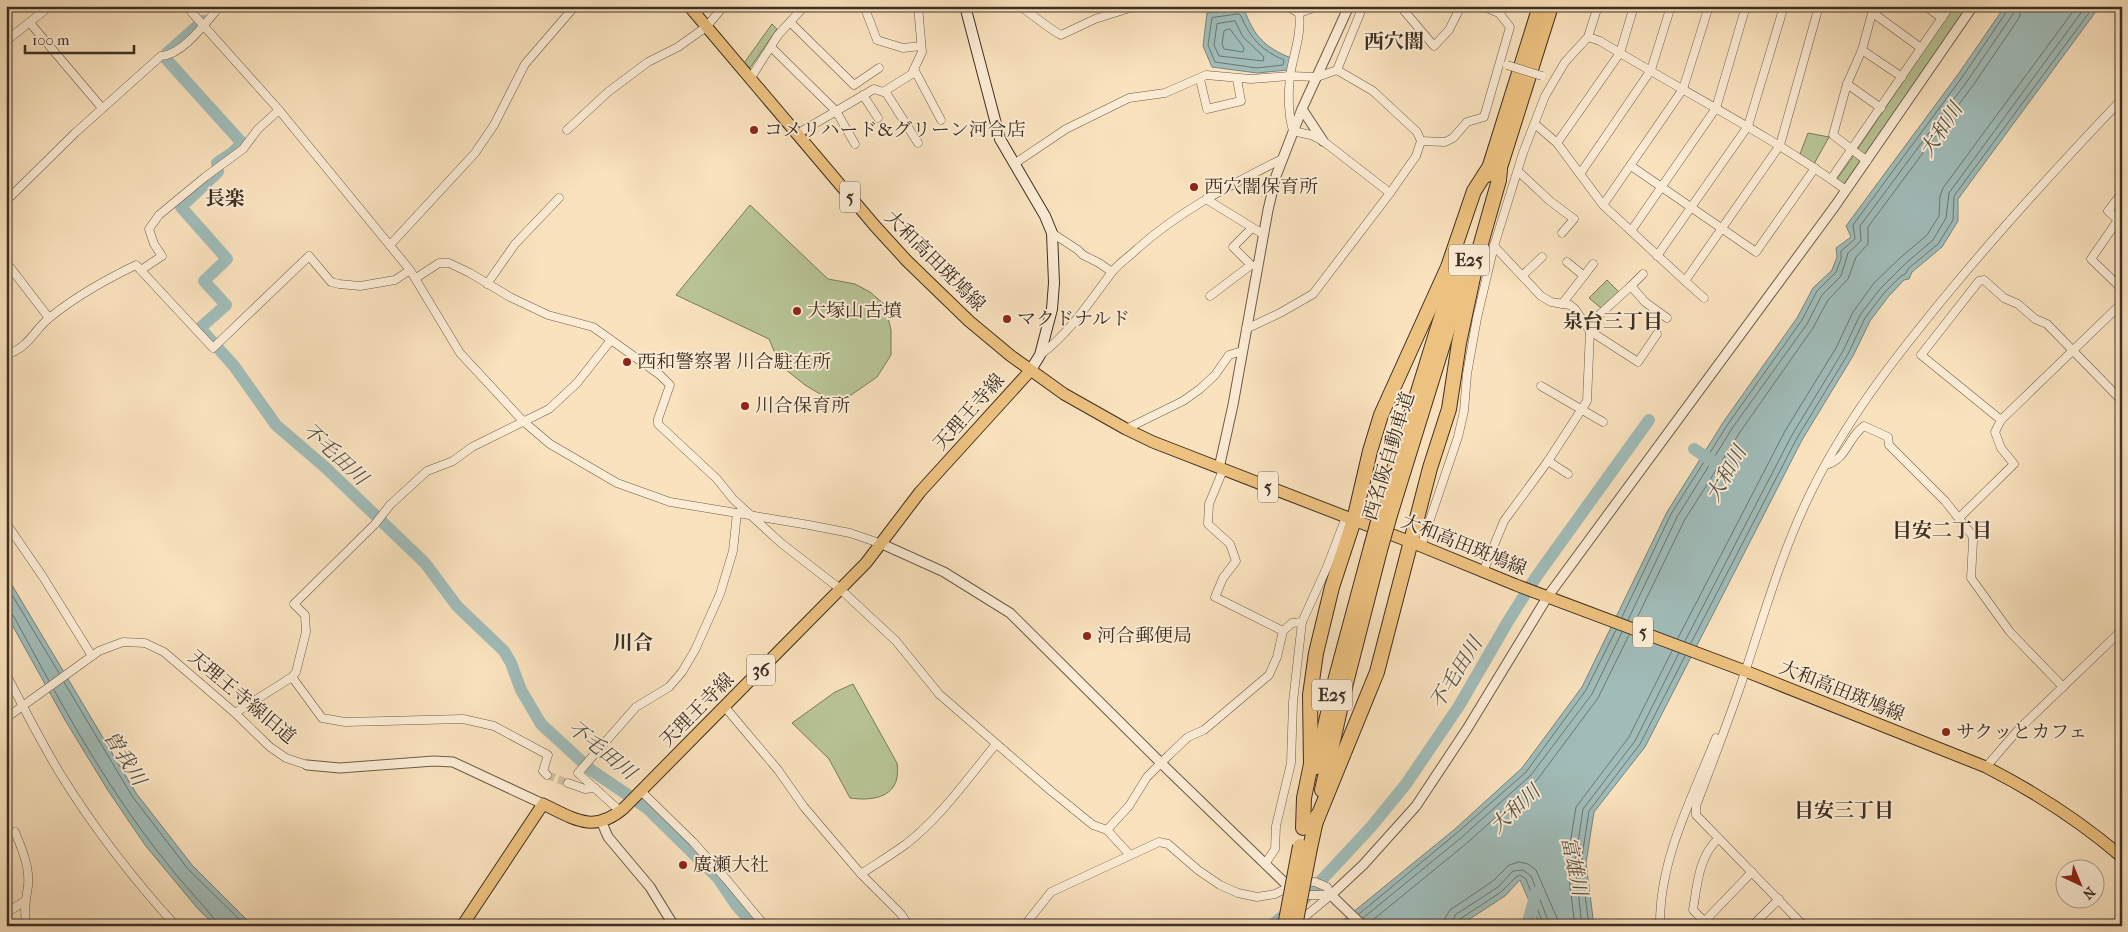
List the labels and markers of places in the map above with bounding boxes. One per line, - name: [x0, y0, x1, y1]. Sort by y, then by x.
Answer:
- place label: コメリハード&グリーン河合店: [764, 119, 1026, 141]
- marker: コメリハード&グリーン河合店: [748, 124, 760, 136]
- place label: 西穴闇保育所: [1204, 176, 1318, 198]
- marker: 西穴闇保育所: [1188, 181, 1200, 193]
- place label: 大塚山古墳: [807, 300, 902, 322]
- marker: 大塚山古墳: [791, 305, 803, 317]
- place label: マクドナルド: [1017, 308, 1130, 330]
- marker: マクドナルド: [1001, 313, 1013, 325]
- place label: 西和警察署 川合駐在所: [637, 351, 831, 373]
- marker: 西和警察署 川合駐在所: [621, 356, 633, 368]
- place label: 川合保育所: [755, 395, 850, 417]
- marker: 川合保育所: [739, 400, 751, 412]
- place label: 河合郵便局: [1097, 625, 1192, 647]
- marker: 河合郵便局: [1081, 630, 1093, 642]
- place label: サクッとカフェ: [1956, 721, 2087, 743]
- marker: サクッとカフェ: [1940, 726, 1952, 738]
- place label: 廣瀬大社: [693, 854, 769, 876]
- marker: 廣瀬大社: [677, 859, 689, 871]

